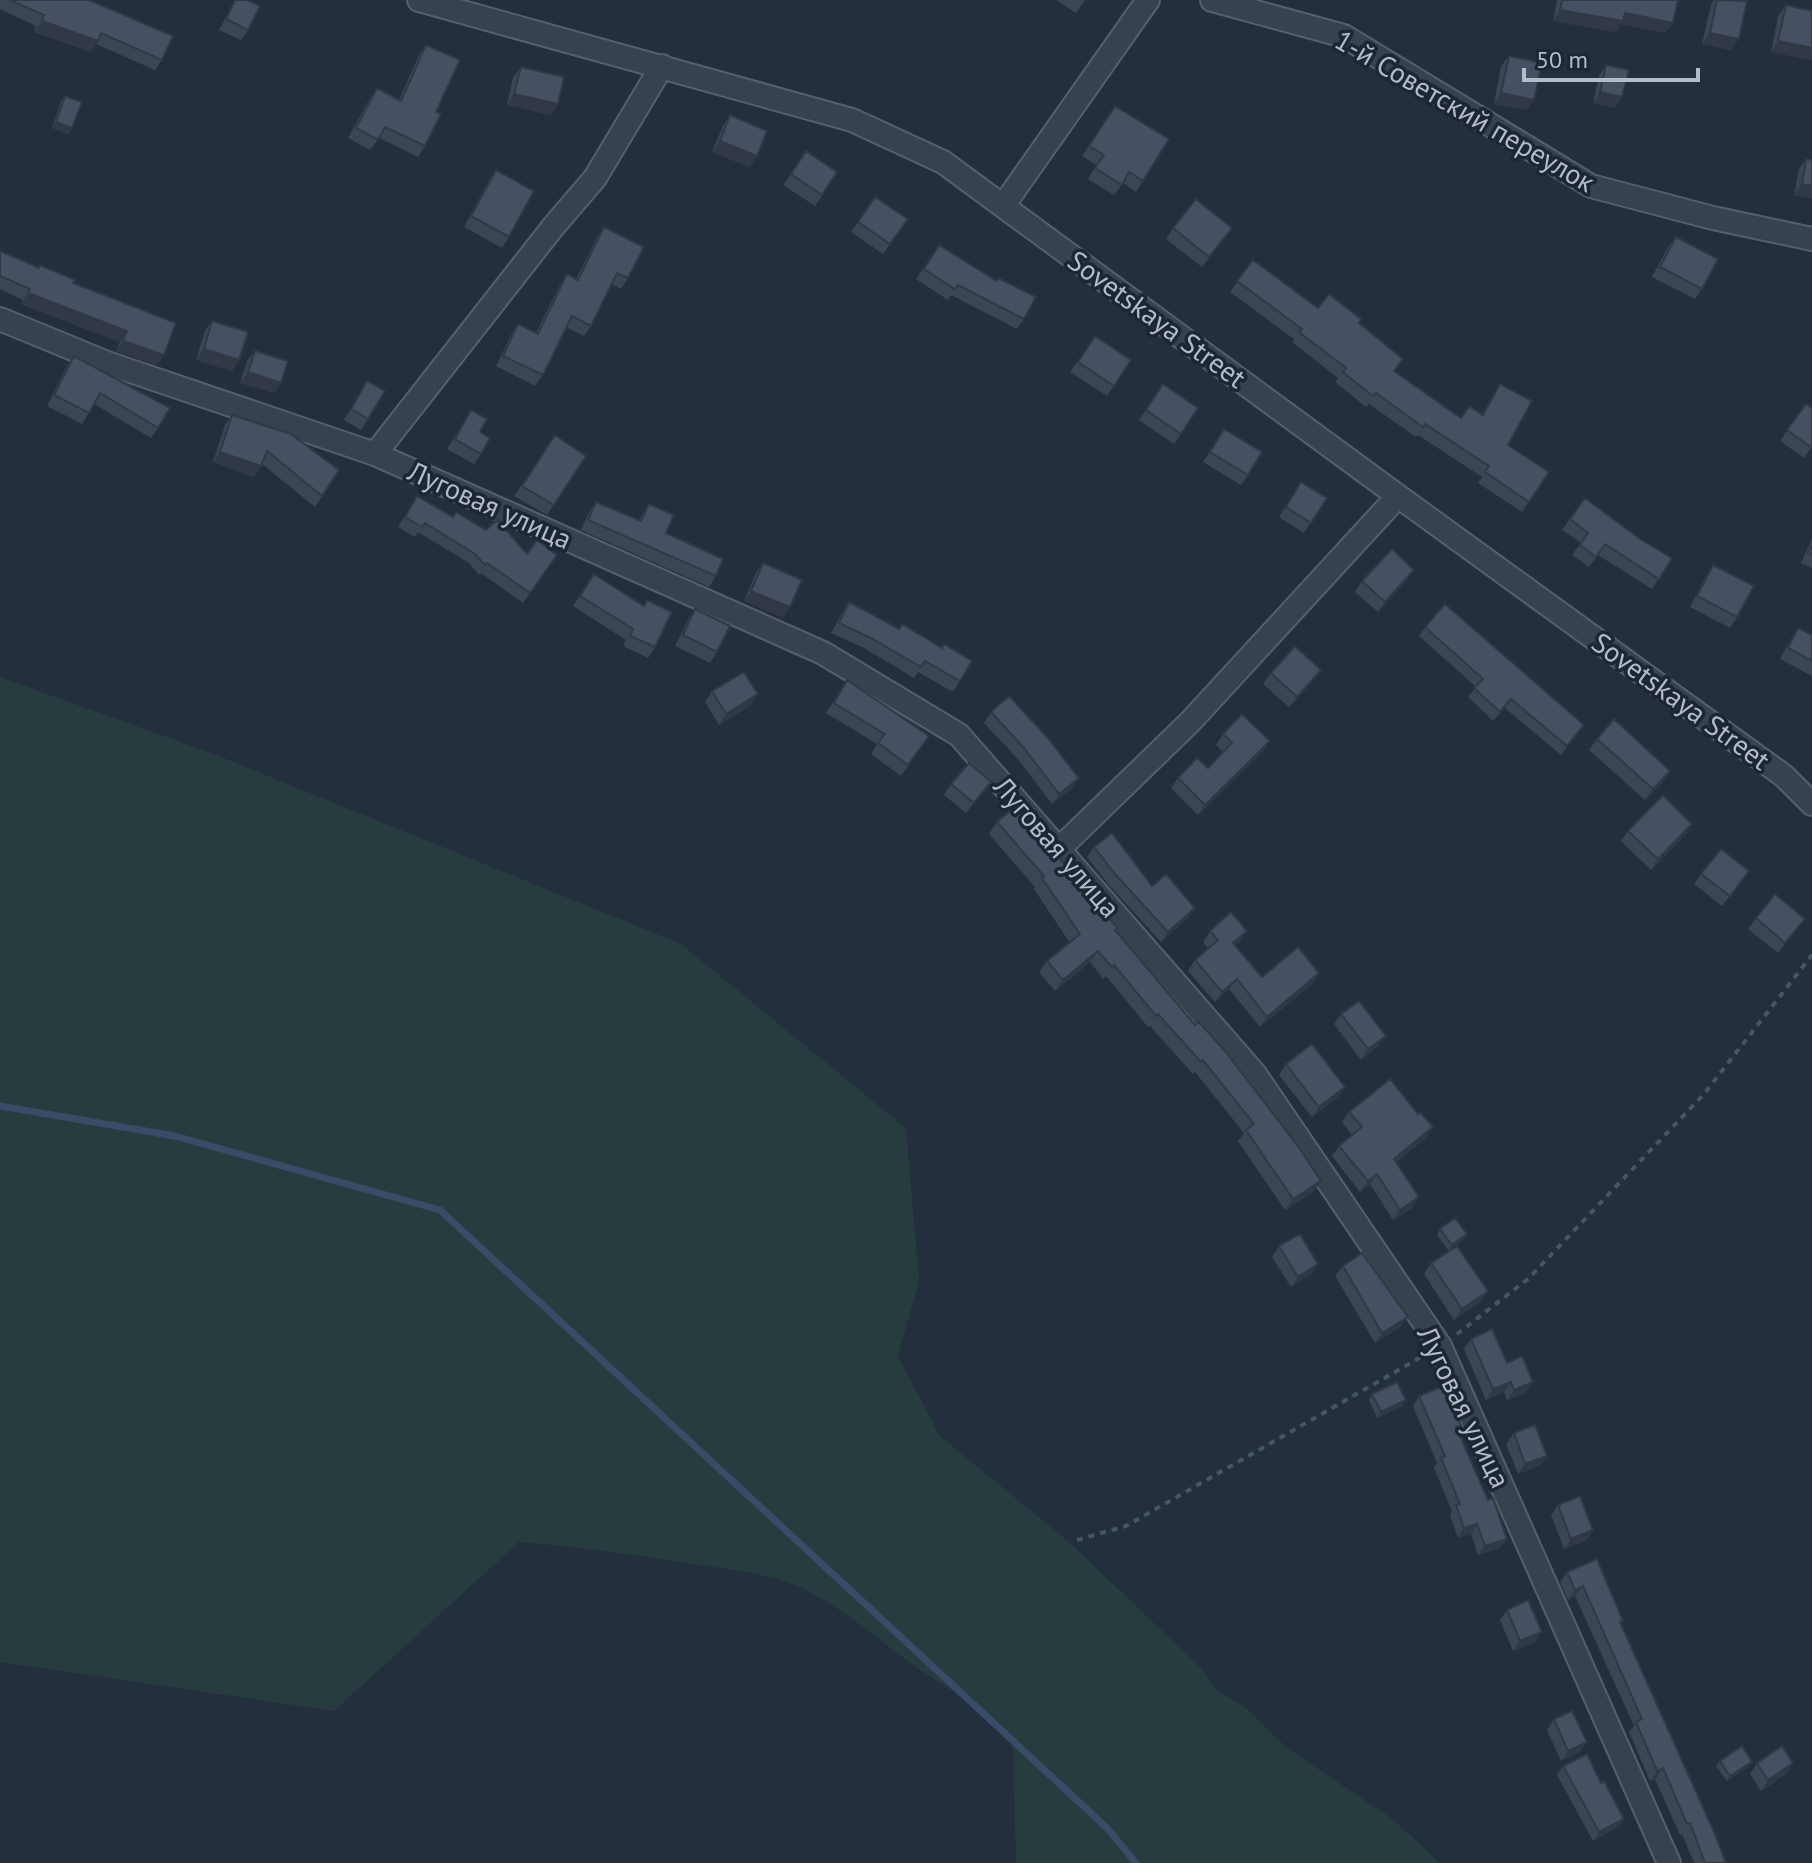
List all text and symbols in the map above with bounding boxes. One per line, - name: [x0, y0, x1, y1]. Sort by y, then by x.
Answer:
- street label: 1-й Советский переулок: [1329, 21, 1602, 200]
- scale bar: [1524, 32, 1698, 82]
- text: 50 m: [1536, 44, 1588, 75]
- street label: Sovetskaya Street: [1061, 241, 1254, 396]
- street label: Луговая улица: [402, 452, 578, 557]
- street label: Sovetskaya Street: [1585, 623, 1778, 778]
- street label: Луговая улица: [985, 768, 1129, 925]
- street label: Луговая улица: [1409, 1319, 1520, 1494]

